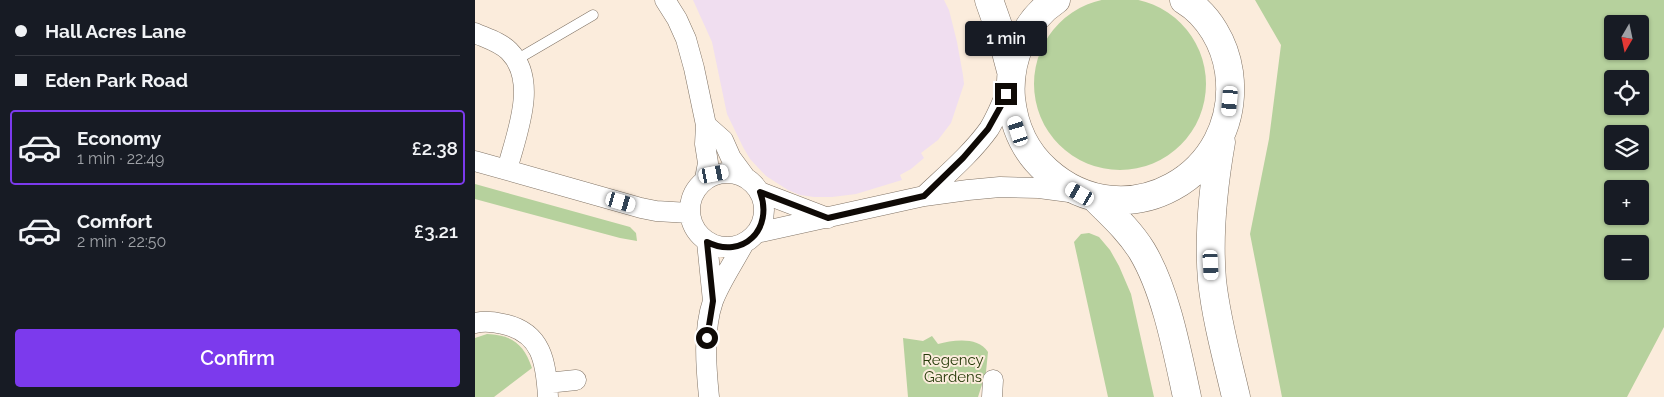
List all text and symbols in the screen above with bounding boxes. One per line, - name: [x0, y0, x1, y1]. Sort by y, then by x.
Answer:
- north arrow: [1604, 15, 1649, 60]
- map controls: [1604, 15, 1649, 280]
- text: Hall Acres Lane: [45, 20, 186, 42]
- callout: 1 min: [965, 22, 1047, 56]
- text: 1 min: [986, 29, 1026, 48]
- text: Eden Park Road: [45, 69, 188, 91]
- button: locate: [1604, 70, 1649, 115]
- route end: [995, 83, 1017, 105]
- car: [1221, 85, 1238, 117]
- car: [1006, 114, 1029, 148]
- icon: car: [17, 125, 62, 170]
- button: layers: [1604, 125, 1649, 170]
- text: Economy: [77, 127, 161, 149]
- text: £2.38: [412, 137, 458, 159]
- text: 1 min · 22:49: [77, 149, 164, 168]
- car: [697, 164, 730, 184]
- car: [1063, 180, 1096, 208]
- button: +: [1604, 180, 1649, 225]
- car: [604, 191, 637, 213]
- icon: car: [17, 208, 62, 253]
- text: Comfort: [77, 210, 152, 232]
- text: £3.21: [414, 220, 458, 242]
- text: 2 min · 22:50: [77, 232, 166, 251]
- button: −: [1604, 235, 1649, 280]
- car: [1202, 250, 1219, 280]
- route start: [696, 327, 718, 349]
- button: Confirm: [15, 329, 460, 387]
- park label: Regency Gardens: [922, 351, 984, 386]

